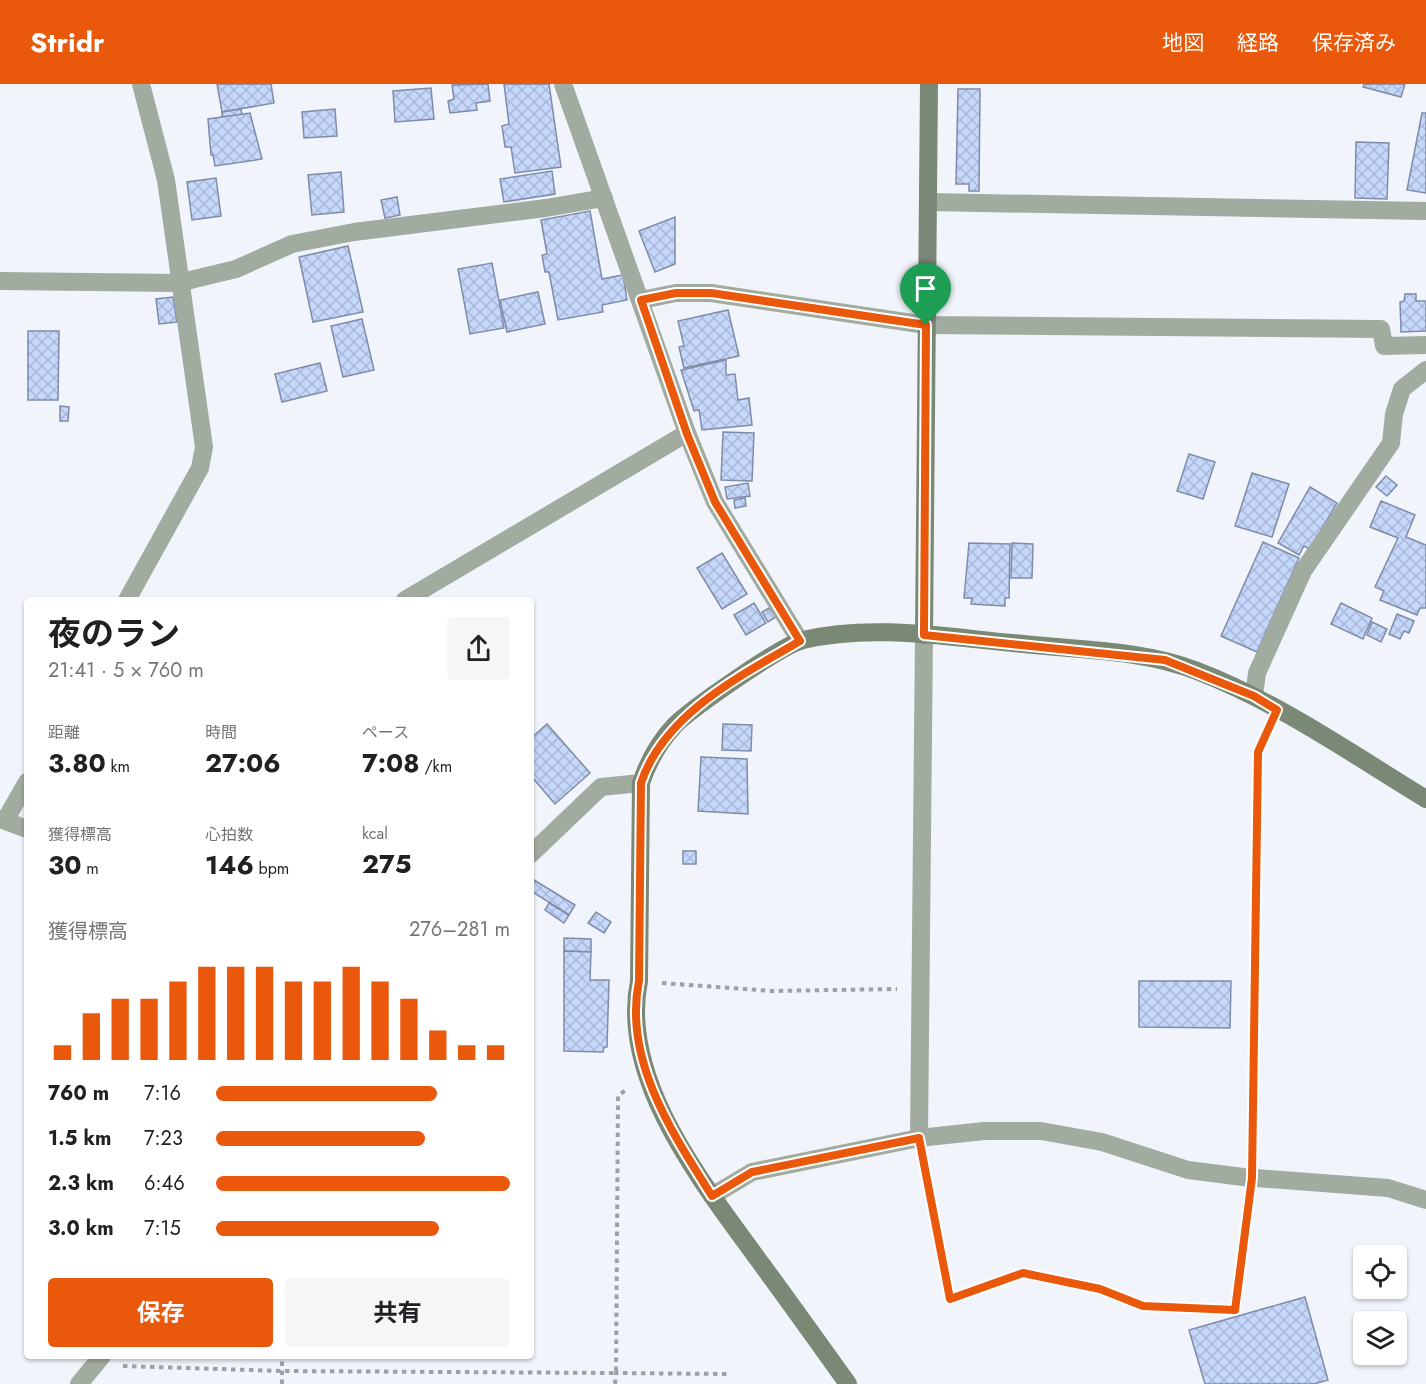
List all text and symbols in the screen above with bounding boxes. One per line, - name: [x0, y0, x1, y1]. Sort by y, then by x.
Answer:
- text: Stridr: [30, 22, 104, 63]
- text: 地図: [1162, 28, 1204, 58]
- text: 経路: [1237, 28, 1279, 58]
- text: 保存済み: [1312, 28, 1396, 58]
- pin: [900, 263, 951, 325]
- icon: arrive: [909, 272, 942, 305]
- text: 夜のラン: [48, 610, 180, 657]
- button: share: [447, 617, 510, 680]
- text: 21:41 · 5 × 760 m: [48, 656, 204, 685]
- text: 距離: [48, 721, 80, 744]
- text: 時間: [205, 721, 237, 744]
- text: ペース: [362, 721, 409, 744]
- text: 3.80: [48, 744, 106, 782]
- text: 27:06: [205, 744, 281, 782]
- text: 7:08: [362, 744, 420, 782]
- text: km: [106, 755, 130, 778]
- text: /km: [420, 755, 452, 778]
- text: kcal: [362, 822, 388, 845]
- text: 獲得標高: [48, 823, 112, 846]
- text: 心拍数: [205, 823, 253, 846]
- text: 275: [362, 845, 412, 883]
- text: 30: [48, 846, 81, 884]
- text: 146: [205, 846, 254, 884]
- text: m: [81, 857, 99, 880]
- text: bpm: [254, 857, 289, 880]
- text: 276–281 m: [409, 915, 510, 944]
- text: 獲得標高: [48, 917, 128, 946]
- text: 760 m: [48, 1079, 109, 1108]
- text: 7:16: [144, 1079, 181, 1108]
- text: 1.5 km: [48, 1124, 111, 1153]
- text: 7:23: [144, 1124, 183, 1153]
- text: 2.3 km: [48, 1169, 114, 1198]
- text: 6:46: [144, 1169, 185, 1198]
- text: 3.0 km: [48, 1214, 114, 1243]
- text: 7:15: [144, 1214, 181, 1243]
- map controls: [1353, 1245, 1407, 1365]
- button: locate: [1353, 1245, 1407, 1299]
- button: 保存: [48, 1278, 273, 1347]
- button: 共有: [285, 1278, 510, 1347]
- button: layers: [1353, 1311, 1407, 1365]

